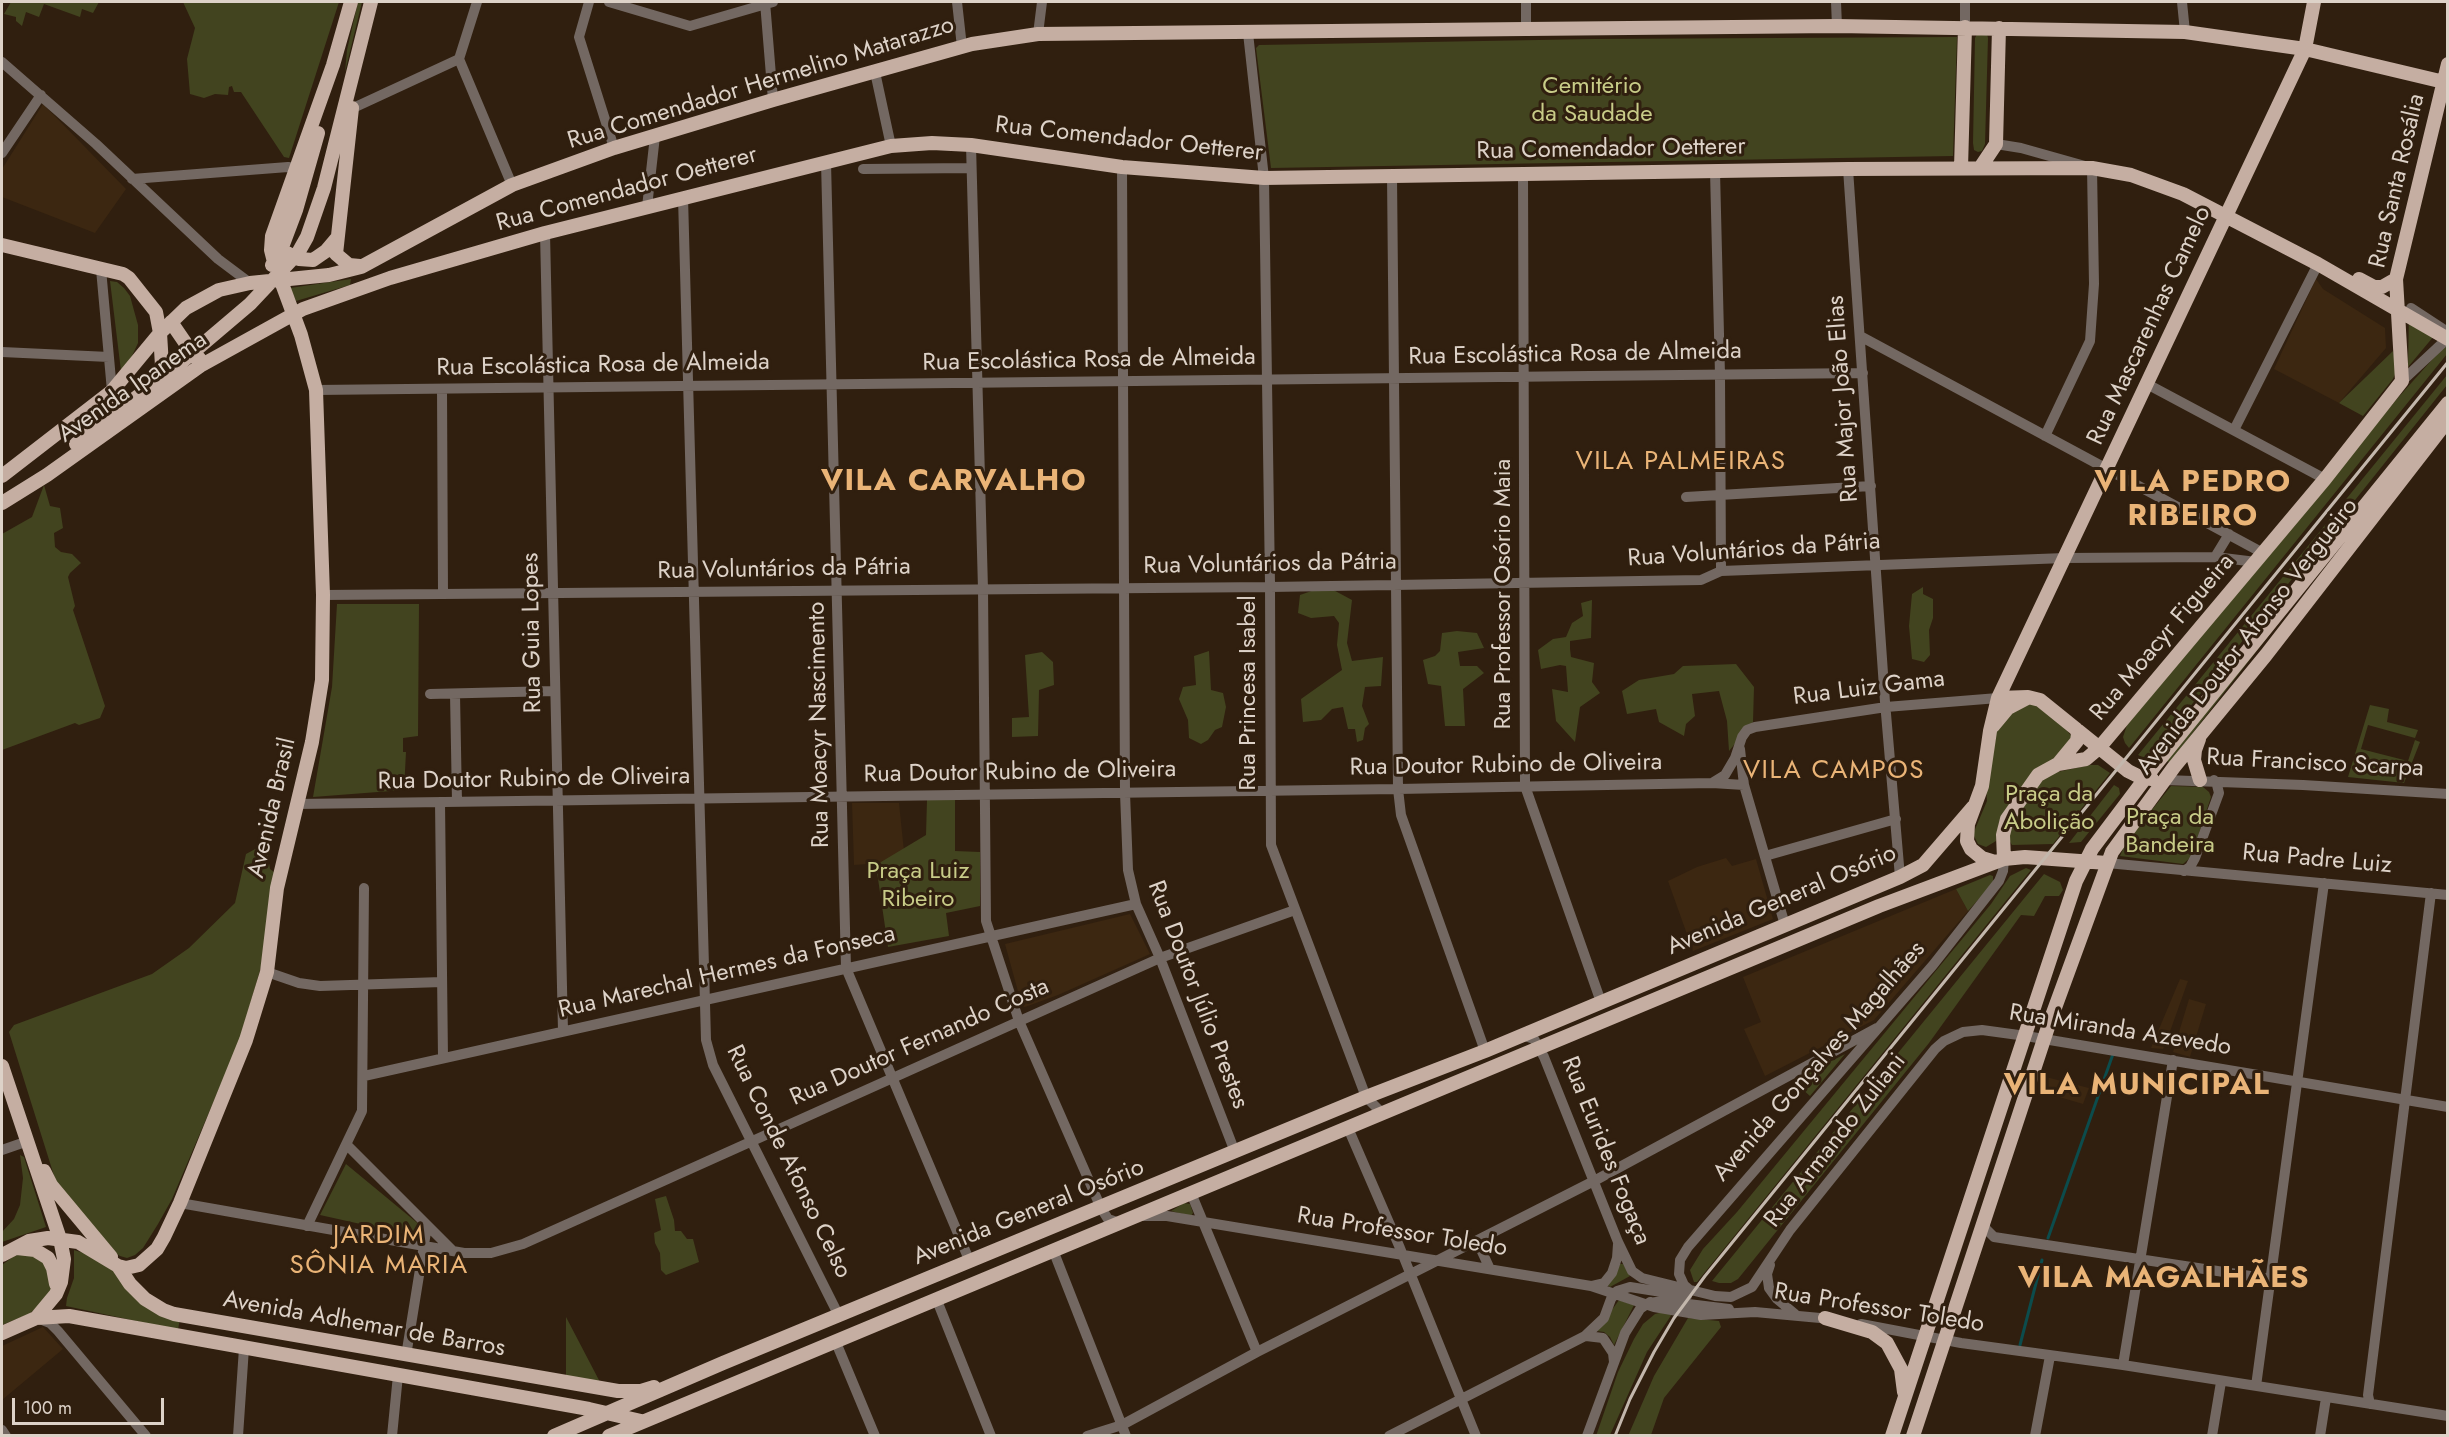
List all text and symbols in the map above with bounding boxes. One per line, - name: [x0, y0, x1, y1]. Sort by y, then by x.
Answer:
- street label: Rua Comendador Hermelino Matarazzo: [564, 11, 958, 157]
- park label: Cemitério da Saudade: [1532, 73, 1652, 129]
- street label: Rua Santa Rosália: [2364, 91, 2432, 271]
- street label: Rua Comendador Oetterer: [994, 112, 1264, 168]
- street label: Rua Comendador Oetterer: [1476, 133, 1746, 167]
- street label: Rua Comendador Oetterer: [493, 141, 761, 239]
- street label: Rua Mascarenhas Camelo: [2082, 202, 2218, 450]
- street label: Rua Major João Elias: [1822, 295, 1866, 503]
- street label: Avenida Ipanema: [53, 326, 213, 450]
- street label: Rua Escolástica Rosa de Almeida: [1408, 338, 1742, 372]
- street label: Rua Escolástica Rosa de Almeida: [922, 344, 1256, 378]
- street label: Rua Escolástica Rosa de Almeida: [436, 349, 770, 383]
- district label: VILA PALMEIRAS: [1576, 447, 1786, 479]
- street label: Rua Professor Osório Maia: [1490, 459, 1518, 729]
- district label: VILA CARVALHO: [821, 465, 1087, 501]
- district label: VILA PEDRO RIBEIRO: [2094, 466, 2292, 536]
- street label: Avenida Doutor Afonso Vergueiro: [2131, 493, 2365, 781]
- street label: Rua Voluntários da Pátria: [1627, 528, 1881, 574]
- street label: Rua Voluntários da Pátria: [1143, 548, 1397, 582]
- street label: Rua Moacyr Figueira: [2085, 549, 2241, 727]
- street label: Rua Guia Lopes: [517, 552, 549, 714]
- street label: Rua Voluntários da Pátria: [657, 553, 911, 587]
- street label: Rua Princesa Isabel: [1235, 595, 1263, 791]
- street label: Rua Moacyr Nascimento: [803, 602, 837, 848]
- street label: Rua Luiz Gama: [1792, 665, 1946, 713]
- street label: Avenida Brasil: [243, 735, 303, 881]
- street label: Rua Francisco Scarpa: [2206, 744, 2424, 784]
- street label: Rua Doutor Rubino de Oliveira: [1350, 749, 1662, 783]
- street label: Rua Doutor Rubino de Oliveira: [864, 756, 1176, 790]
- district label: VILA CAMPOS: [1743, 756, 1925, 788]
- street label: Rua Doutor Rubino de Oliveira: [378, 763, 690, 797]
- park label: Praça da Abolição: [2004, 781, 2094, 837]
- park label: Praça da Bandeira: [2125, 804, 2215, 860]
- street label: Rua Padre Luiz: [2241, 839, 2393, 881]
- street label: Avenida General Osório: [1663, 840, 1901, 962]
- park label: Praça Luiz Ribeiro: [867, 858, 969, 914]
- street label: Rua Doutor Júlio Prestes: [1140, 877, 1254, 1113]
- street label: Rua Marechal Hermes da Fonseca: [556, 920, 898, 1026]
- street label: Avenida Gonçalves Magalhães: [1708, 936, 1932, 1188]
- street label: Rua Doutor Fernando Costa: [786, 973, 1054, 1113]
- street label: Rua Miranda Azevedo: [2007, 999, 2233, 1063]
- street label: Rua Conde Afonso Celso: [719, 1041, 857, 1283]
- street label: Rua Armando Zuliani: [1759, 1048, 1913, 1234]
- street label: Rua Eurides Fogaça: [1554, 1053, 1656, 1249]
- district label: VILA MUNICIPAL: [2004, 1069, 2270, 1105]
- street label: Avenida General Osório: [909, 1154, 1149, 1272]
- street label: Rua Professor Toledo: [1295, 1202, 1509, 1264]
- district label: JARDIM SÔNIA MARIA: [289, 1221, 469, 1282]
- district label: VILA MAGALHÃES: [2018, 1262, 2310, 1298]
- street label: Rua Professor Toledo: [1772, 1278, 1986, 1340]
- street label: Avenida Adhemar de Barros: [221, 1286, 507, 1364]
- scale bar: [15, 1386, 166, 1424]
- text: 100 m: [23, 1395, 72, 1421]

